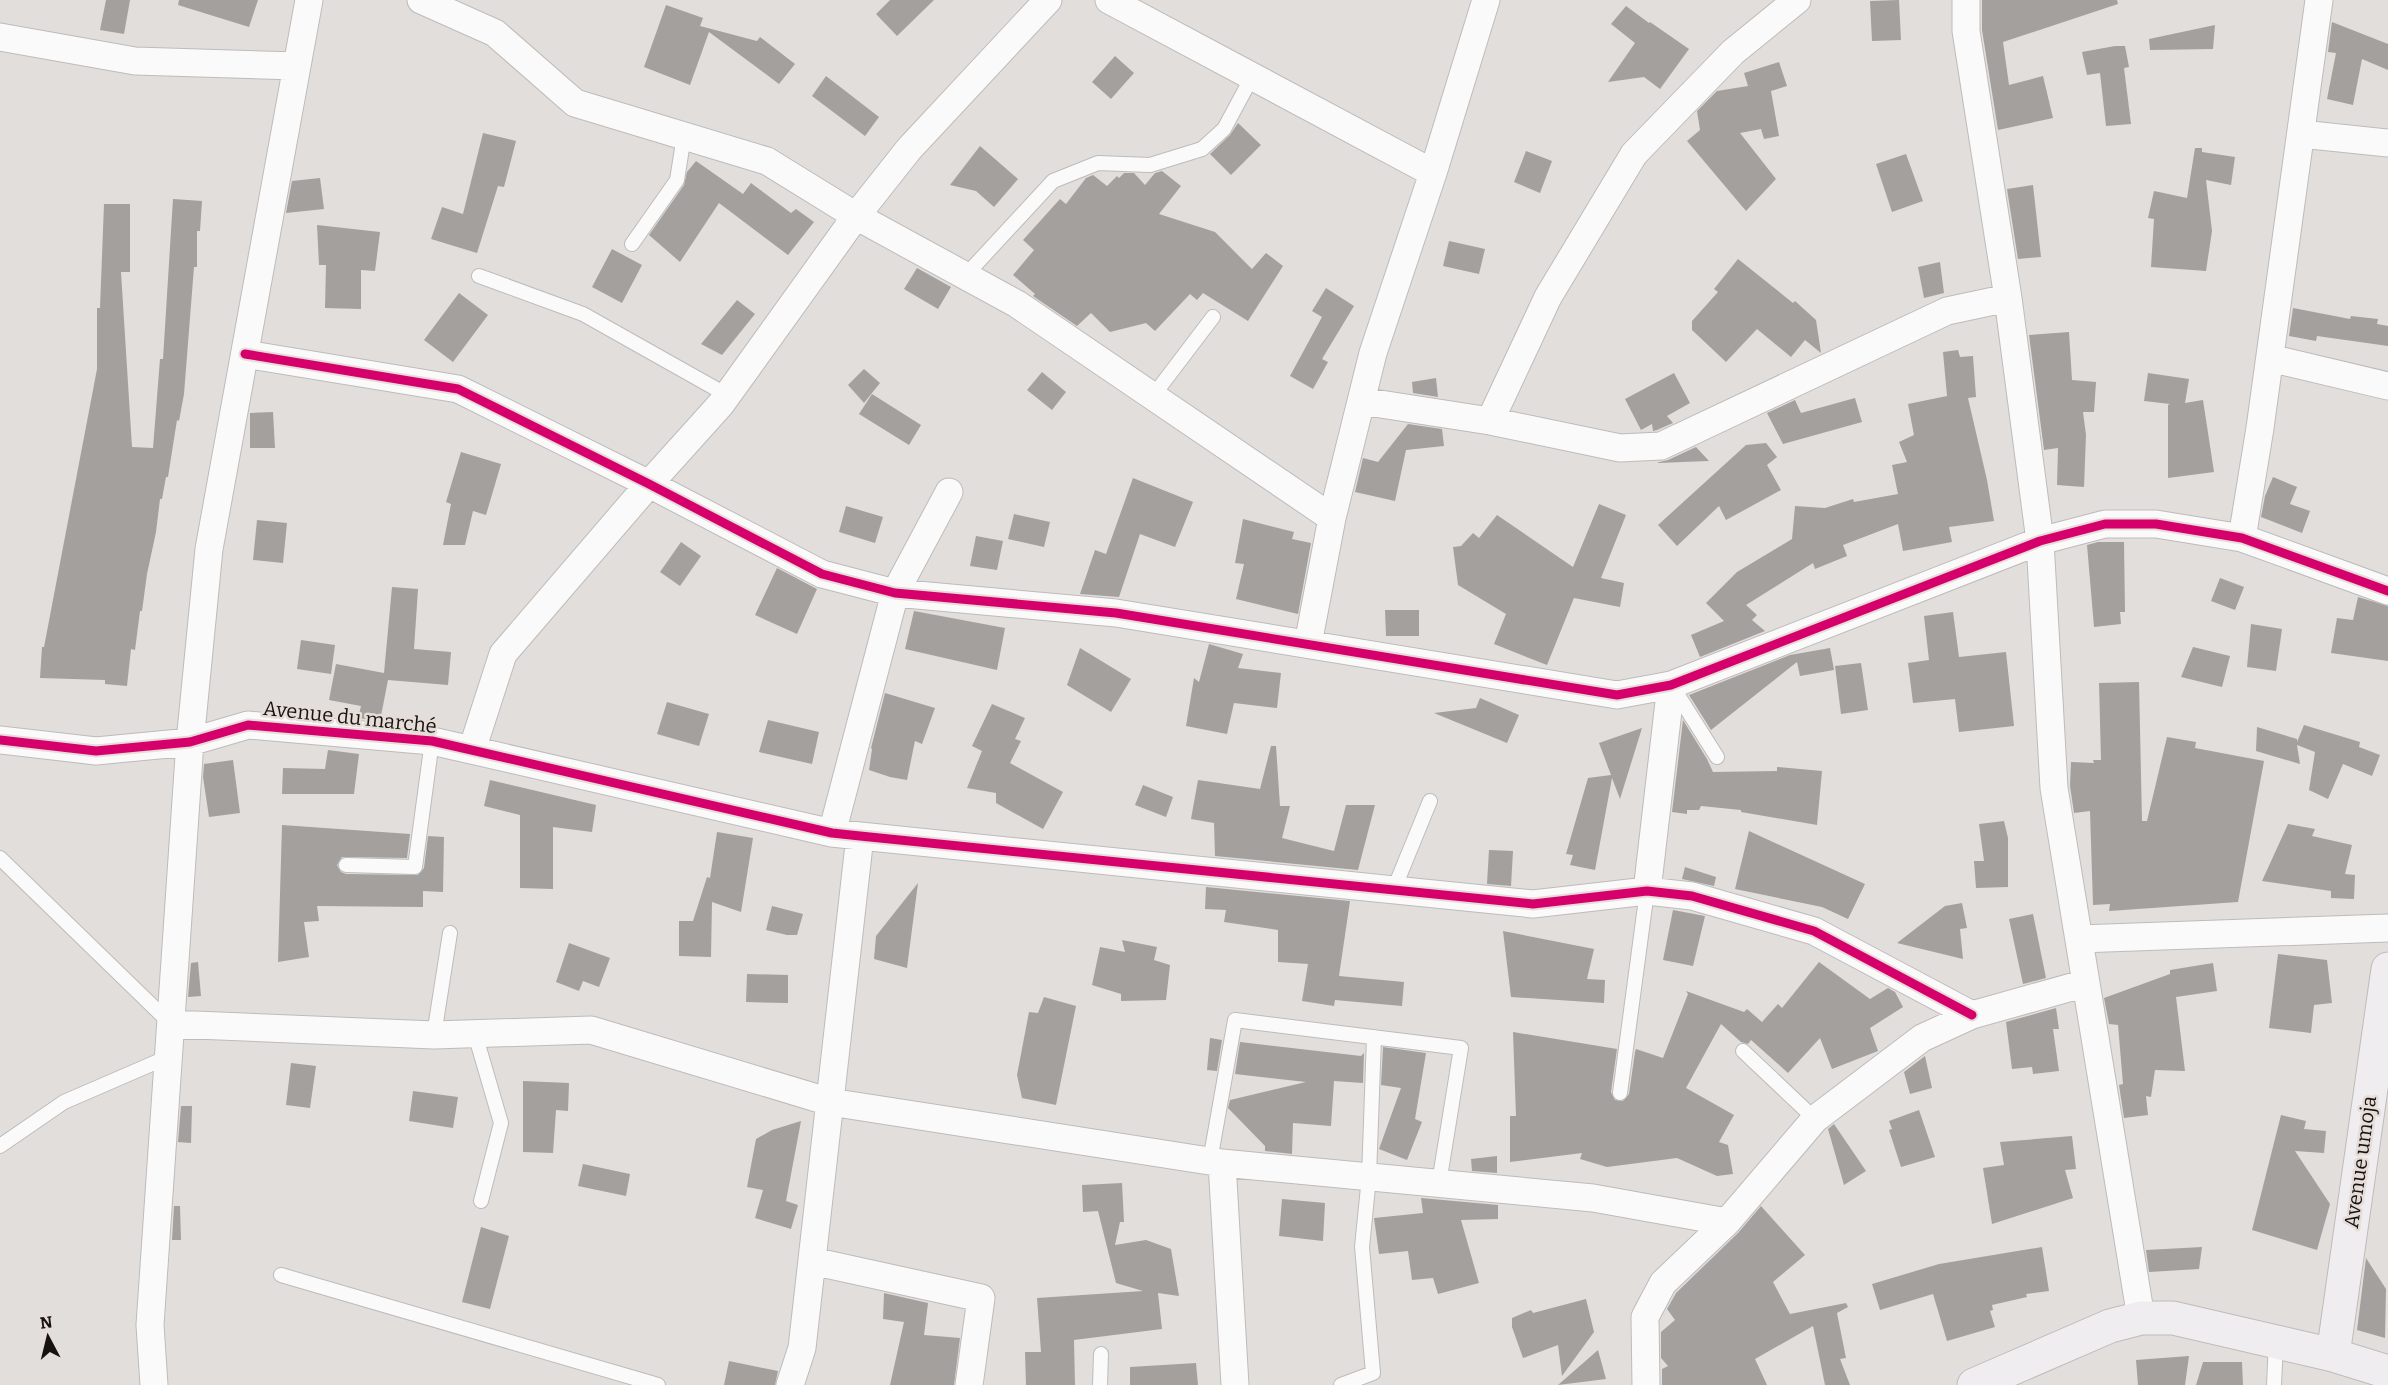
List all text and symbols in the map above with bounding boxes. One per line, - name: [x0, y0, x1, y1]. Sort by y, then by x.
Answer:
- street label: Avenue du marché: [262, 696, 438, 738]
- street label: Avenue umoja: [2339, 1094, 2382, 1230]
- north arrow: [18, 1307, 78, 1367]
- text: N: [39, 1312, 54, 1333]

